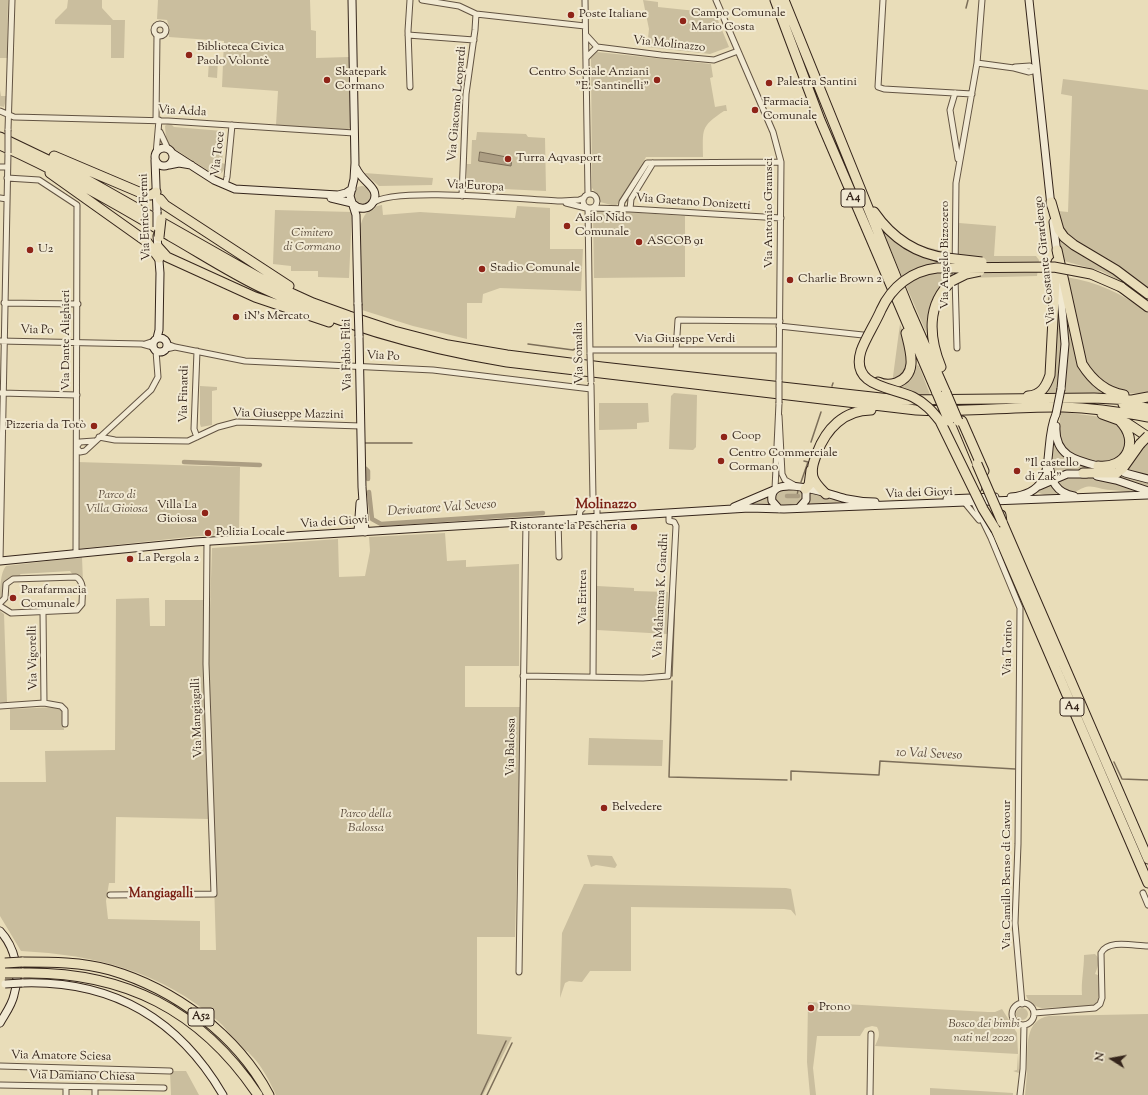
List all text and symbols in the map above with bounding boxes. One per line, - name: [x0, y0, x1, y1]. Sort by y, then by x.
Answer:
- place label: Campo Comunale Mario Costa: [691, 7, 786, 35]
- place label: Poste Italiane: [579, 8, 647, 22]
- marker: Poste Italiane: [566, 10, 576, 20]
- marker: Campo Comunale Mario Costa: [678, 16, 688, 26]
- street label: Via Molinazzo: [632, 34, 706, 56]
- place label: Biblioteca Civica Paolo Volontè: [197, 41, 284, 69]
- street label: Via Giacomo Leopardi: [446, 46, 470, 162]
- marker: Biblioteca Civica Paolo Volontè: [184, 50, 194, 60]
- place label: Skatepark Cormano: [335, 66, 387, 94]
- place label: Centro Sociale Anziani "E. Santinelli": [529, 66, 649, 94]
- marker: Skatepark Cormano: [322, 75, 332, 85]
- marker: Centro Sociale Anziani "E. Santinelli": [652, 75, 662, 85]
- place label: Palestra Santini: [777, 76, 857, 90]
- marker: Palestra Santini: [764, 78, 774, 88]
- place label: Farmacia Comunale: [763, 96, 817, 124]
- street label: Via Adda: [157, 104, 207, 120]
- marker: Farmacia Comunale: [750, 105, 760, 115]
- street label: Via Toce: [209, 131, 229, 177]
- place label: Turra Aqvasport: [516, 152, 601, 166]
- marker: Turra Aqvasport: [503, 154, 513, 164]
- street label: Via Antonio Gramsci: [763, 158, 777, 268]
- street label: Via Enrico Fermi: [137, 173, 155, 261]
- street label: Via Europa: [446, 178, 504, 196]
- road number: A4: [841, 189, 865, 207]
- street label: Via Gaetano Donizetti: [635, 192, 751, 214]
- street label: Via Costante Girardengo: [1032, 195, 1060, 325]
- street label: Via Angelo Bizzozero: [939, 201, 953, 309]
- place label: Asilo Nido Comunale: [575, 212, 631, 240]
- marker: Asilo Nido Comunale: [562, 221, 572, 231]
- park label: Cimitero di Cormano: [284, 227, 340, 255]
- place label: ASCOB 91: [647, 235, 704, 249]
- marker: ASCOB 91: [634, 237, 644, 247]
- place label: U2: [38, 243, 53, 257]
- marker: U2: [25, 245, 35, 255]
- place label: Stadio Comunale: [490, 262, 580, 276]
- marker: Stadio Comunale: [477, 264, 487, 274]
- place label: Charlie Brown 2: [798, 273, 882, 287]
- marker: Charlie Brown 2: [785, 275, 795, 285]
- street label: Via Dante Alighieri: [60, 290, 74, 390]
- place label: iN's Mercato: [244, 310, 310, 324]
- marker: iN's Mercato: [231, 312, 241, 322]
- street label: Via Fabio Filzi: [340, 319, 356, 391]
- street label: Via Somalia: [572, 322, 588, 384]
- street label: Via Po: [20, 324, 54, 338]
- street label: Via Giuseppe Verdi: [635, 333, 735, 347]
- street label: Via Po: [366, 349, 400, 365]
- street label: Via Finardi: [177, 365, 193, 423]
- street label: Via Giuseppe Mazzini: [232, 407, 344, 423]
- place label: Pizzeria da Totò: [6, 419, 86, 433]
- marker: Pizzeria da Totò: [89, 421, 99, 431]
- place label: Coop: [732, 430, 761, 444]
- marker: Coop: [719, 432, 729, 442]
- place label: Centro Commerciale Cormano: [729, 447, 838, 475]
- marker: Centro Commerciale Cormano: [716, 456, 726, 466]
- place label: "Il castello di Zak": [1025, 457, 1079, 485]
- marker: "Il castello di Zak": [1012, 466, 1022, 476]
- street label: Via dei Giovi: [885, 486, 953, 502]
- park label: Parco di Villa Gioiosa: [86, 489, 148, 517]
- water label: Derivatore Val Seveso: [387, 497, 497, 521]
- district label: Molinazzo: [575, 498, 637, 514]
- place label: Villa La Gioiosa: [157, 499, 197, 527]
- marker: Villa La Gioiosa: [200, 508, 210, 518]
- street label: Via dei Giovi: [300, 513, 368, 533]
- place label: Ristorante la Pescheria: [510, 520, 626, 534]
- marker: Ristorante la Pescheria: [629, 522, 639, 532]
- place label: Polizia Locale: [216, 526, 285, 540]
- marker: Polizia Locale: [203, 528, 213, 538]
- street label: Via Mahatma K. Gandhi: [652, 533, 672, 659]
- place label: La Pergola 2: [138, 552, 199, 566]
- marker: La Pergola 2: [125, 554, 135, 564]
- street label: Via Eritrea: [577, 569, 591, 625]
- place label: Parafarmacia Comunale: [21, 584, 87, 612]
- marker: Parafarmacia Comunale: [8, 593, 18, 603]
- street label: Via Torino: [1001, 620, 1017, 676]
- street label: Via Vigorelli: [26, 625, 42, 691]
- street label: Via Mangiagalli: [189, 678, 207, 758]
- road number: A4: [1060, 698, 1084, 716]
- street label: Via Balossa: [504, 718, 520, 776]
- water label: 10 Val Seveso: [895, 745, 963, 765]
- street label: Via Camillo Benso di Cavour: [1001, 800, 1015, 950]
- place label: Belvedere: [612, 801, 662, 815]
- marker: Belvedere: [599, 803, 609, 813]
- park label: Parco della Balossa: [340, 808, 392, 836]
- district label: Mangiagalli: [129, 887, 193, 903]
- place label: Prono: [819, 1001, 850, 1015]
- marker: Prono: [806, 1003, 816, 1013]
- road number: A52: [188, 1008, 214, 1026]
- park label: Bosco dei bimbi nati nel 2020: [948, 1018, 1020, 1046]
- north arrow: [1092, 1039, 1132, 1079]
- street label: Via Amatore Sciesa: [11, 1049, 111, 1065]
- text: N: [1092, 1051, 1109, 1063]
- street label: Via Damiano Chiesa: [29, 1069, 135, 1085]

